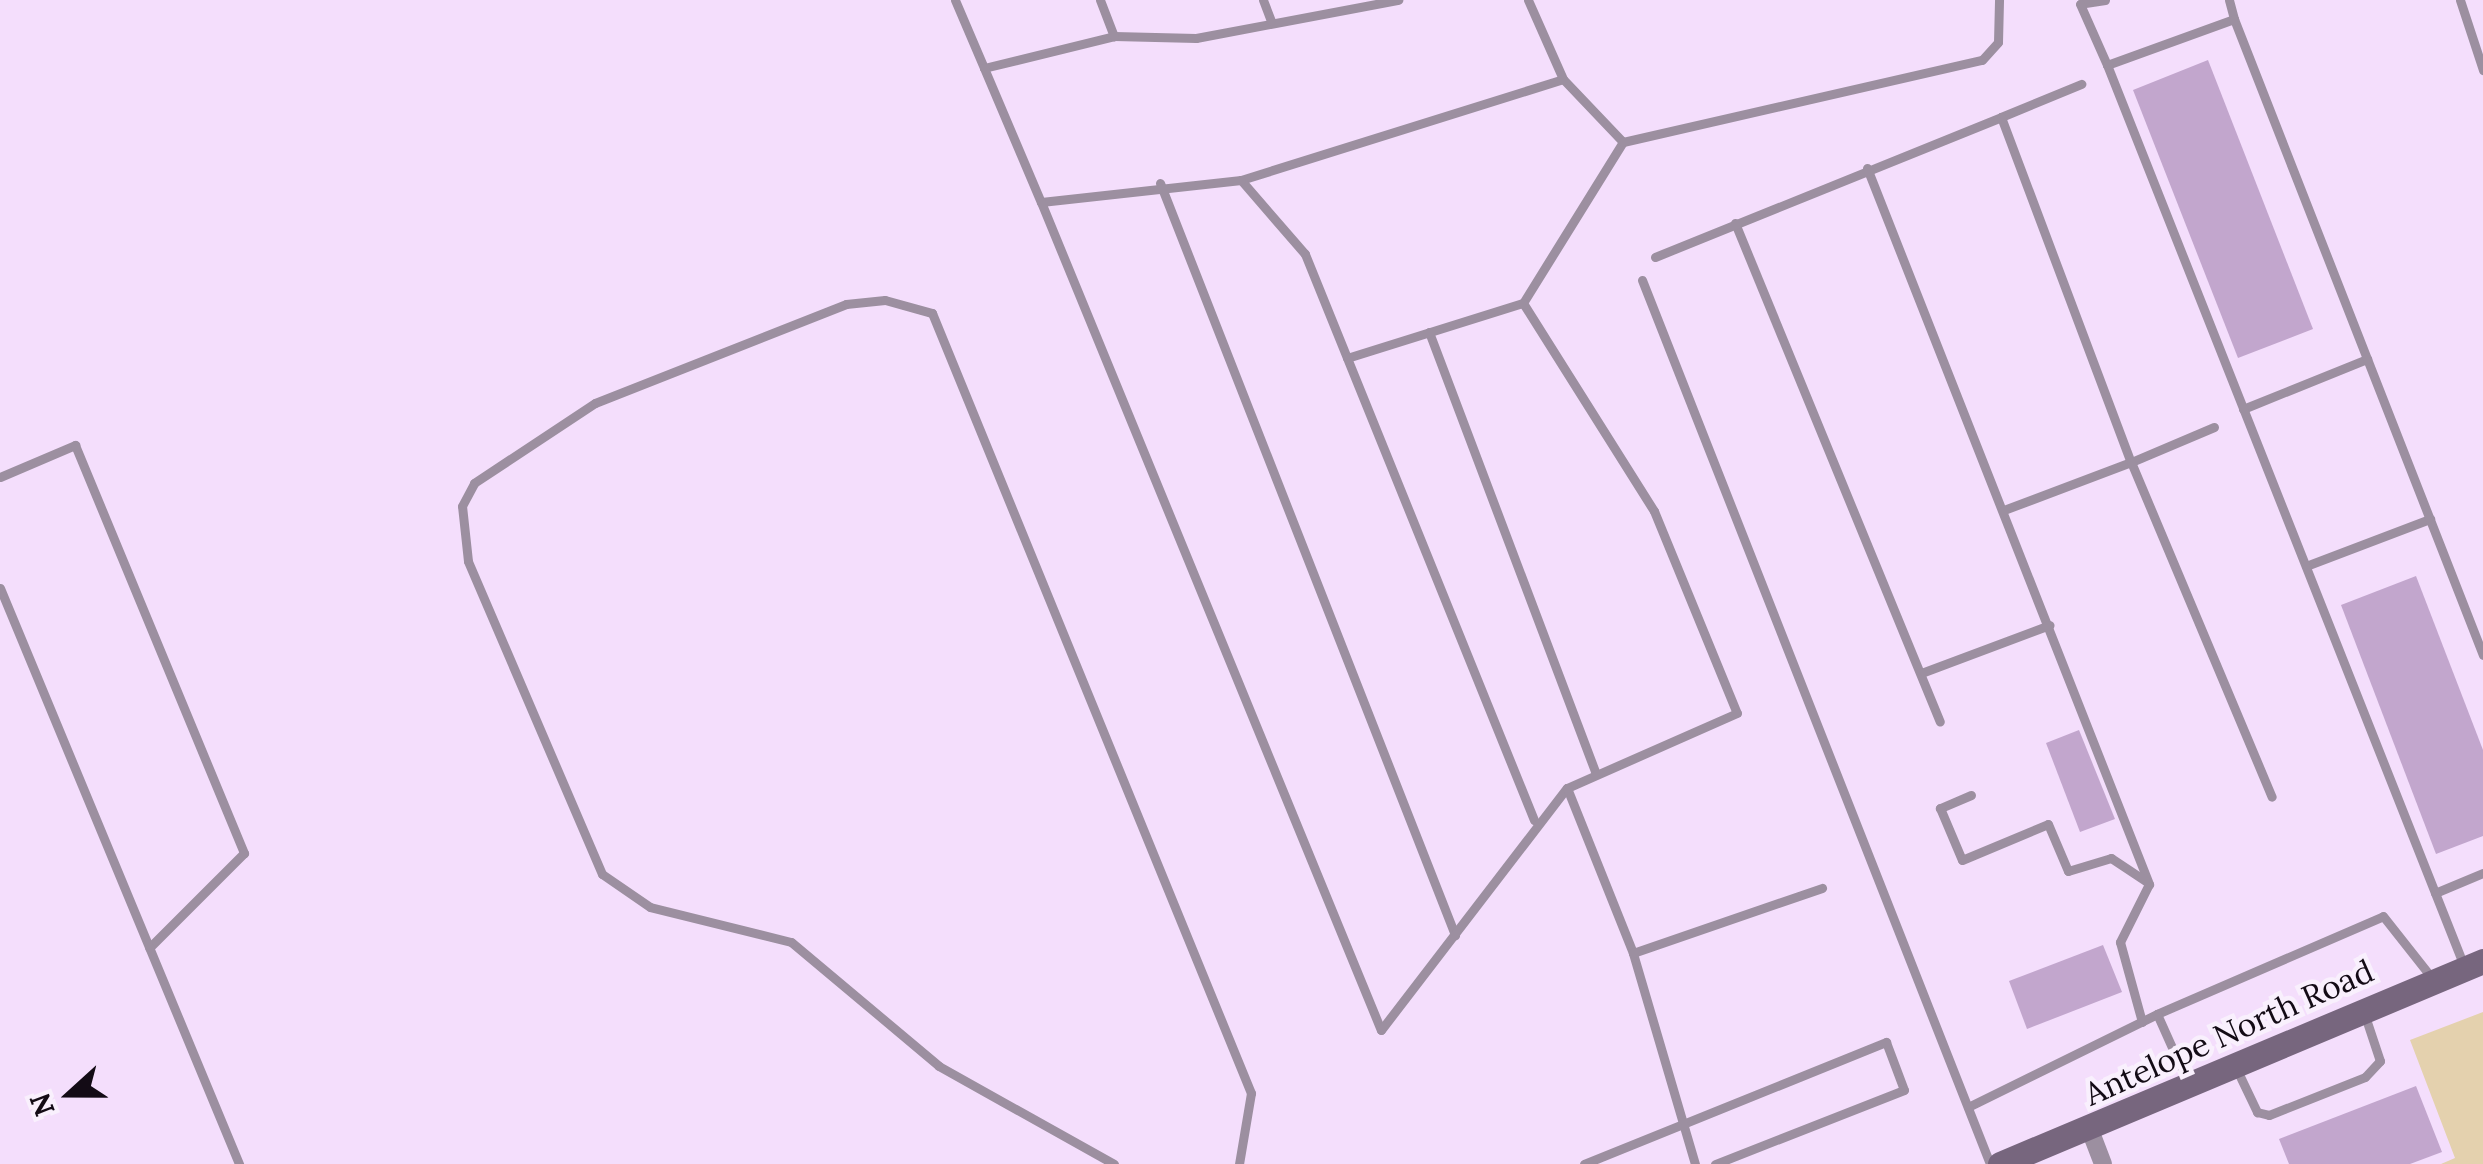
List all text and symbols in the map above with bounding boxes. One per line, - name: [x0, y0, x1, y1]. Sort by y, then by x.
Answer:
- street label: Antelope North Road: [2079, 952, 2379, 1114]
- north arrow: [20, 1044, 120, 1144]
- text: N: [21, 1088, 63, 1121]

